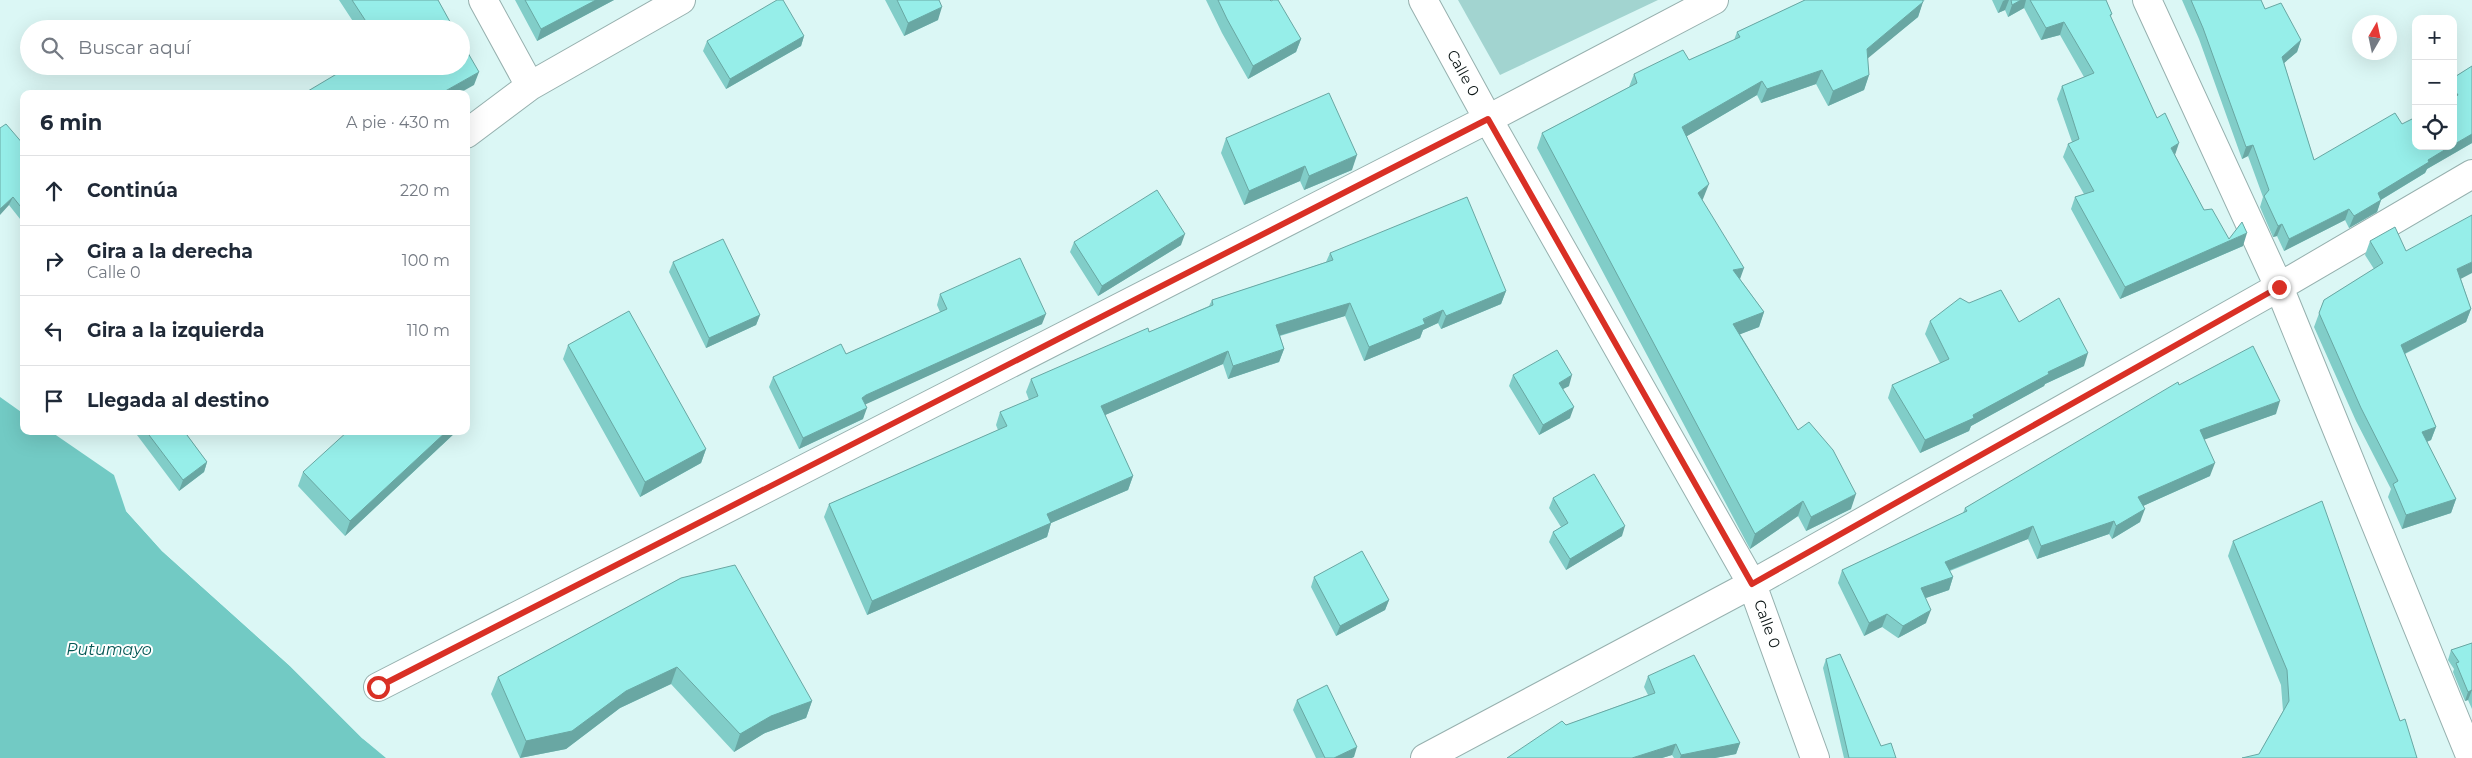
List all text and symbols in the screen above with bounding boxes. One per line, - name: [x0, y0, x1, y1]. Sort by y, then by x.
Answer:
- north arrow: [2352, 15, 2397, 60]
- map controls: [2412, 15, 2457, 150]
- button: +: [2412, 15, 2457, 60]
- search box: [20, 20, 470, 75]
- icon: search: [38, 34, 66, 62]
- text: Buscar aquí: [78, 36, 191, 59]
- street label: Calle 0: [1443, 46, 1484, 99]
- button: −: [2412, 60, 2457, 105]
- button: locate: [2412, 105, 2457, 150]
- text: 6 min: [40, 110, 102, 135]
- text: A pie · 430 m: [346, 113, 450, 132]
- icon: ahead: [40, 177, 68, 205]
- text: Continúa: [87, 179, 178, 202]
- text: 220 m: [400, 181, 450, 200]
- text: Gira a la derecha: [87, 240, 253, 263]
- icon: right: [40, 247, 68, 275]
- text: 100 m: [402, 251, 450, 270]
- text: Calle 0: [87, 263, 141, 282]
- route end: [2268, 276, 2291, 299]
- icon: left: [40, 317, 68, 345]
- text: Gira a la izquierda: [87, 319, 265, 342]
- text: 110 m: [407, 321, 450, 340]
- icon: arrive: [40, 387, 68, 415]
- text: Llegada al destino: [87, 389, 269, 412]
- street label: Calle 0: [1750, 597, 1785, 651]
- water label: Putumayo: [66, 640, 152, 659]
- route start: [367, 676, 390, 699]

